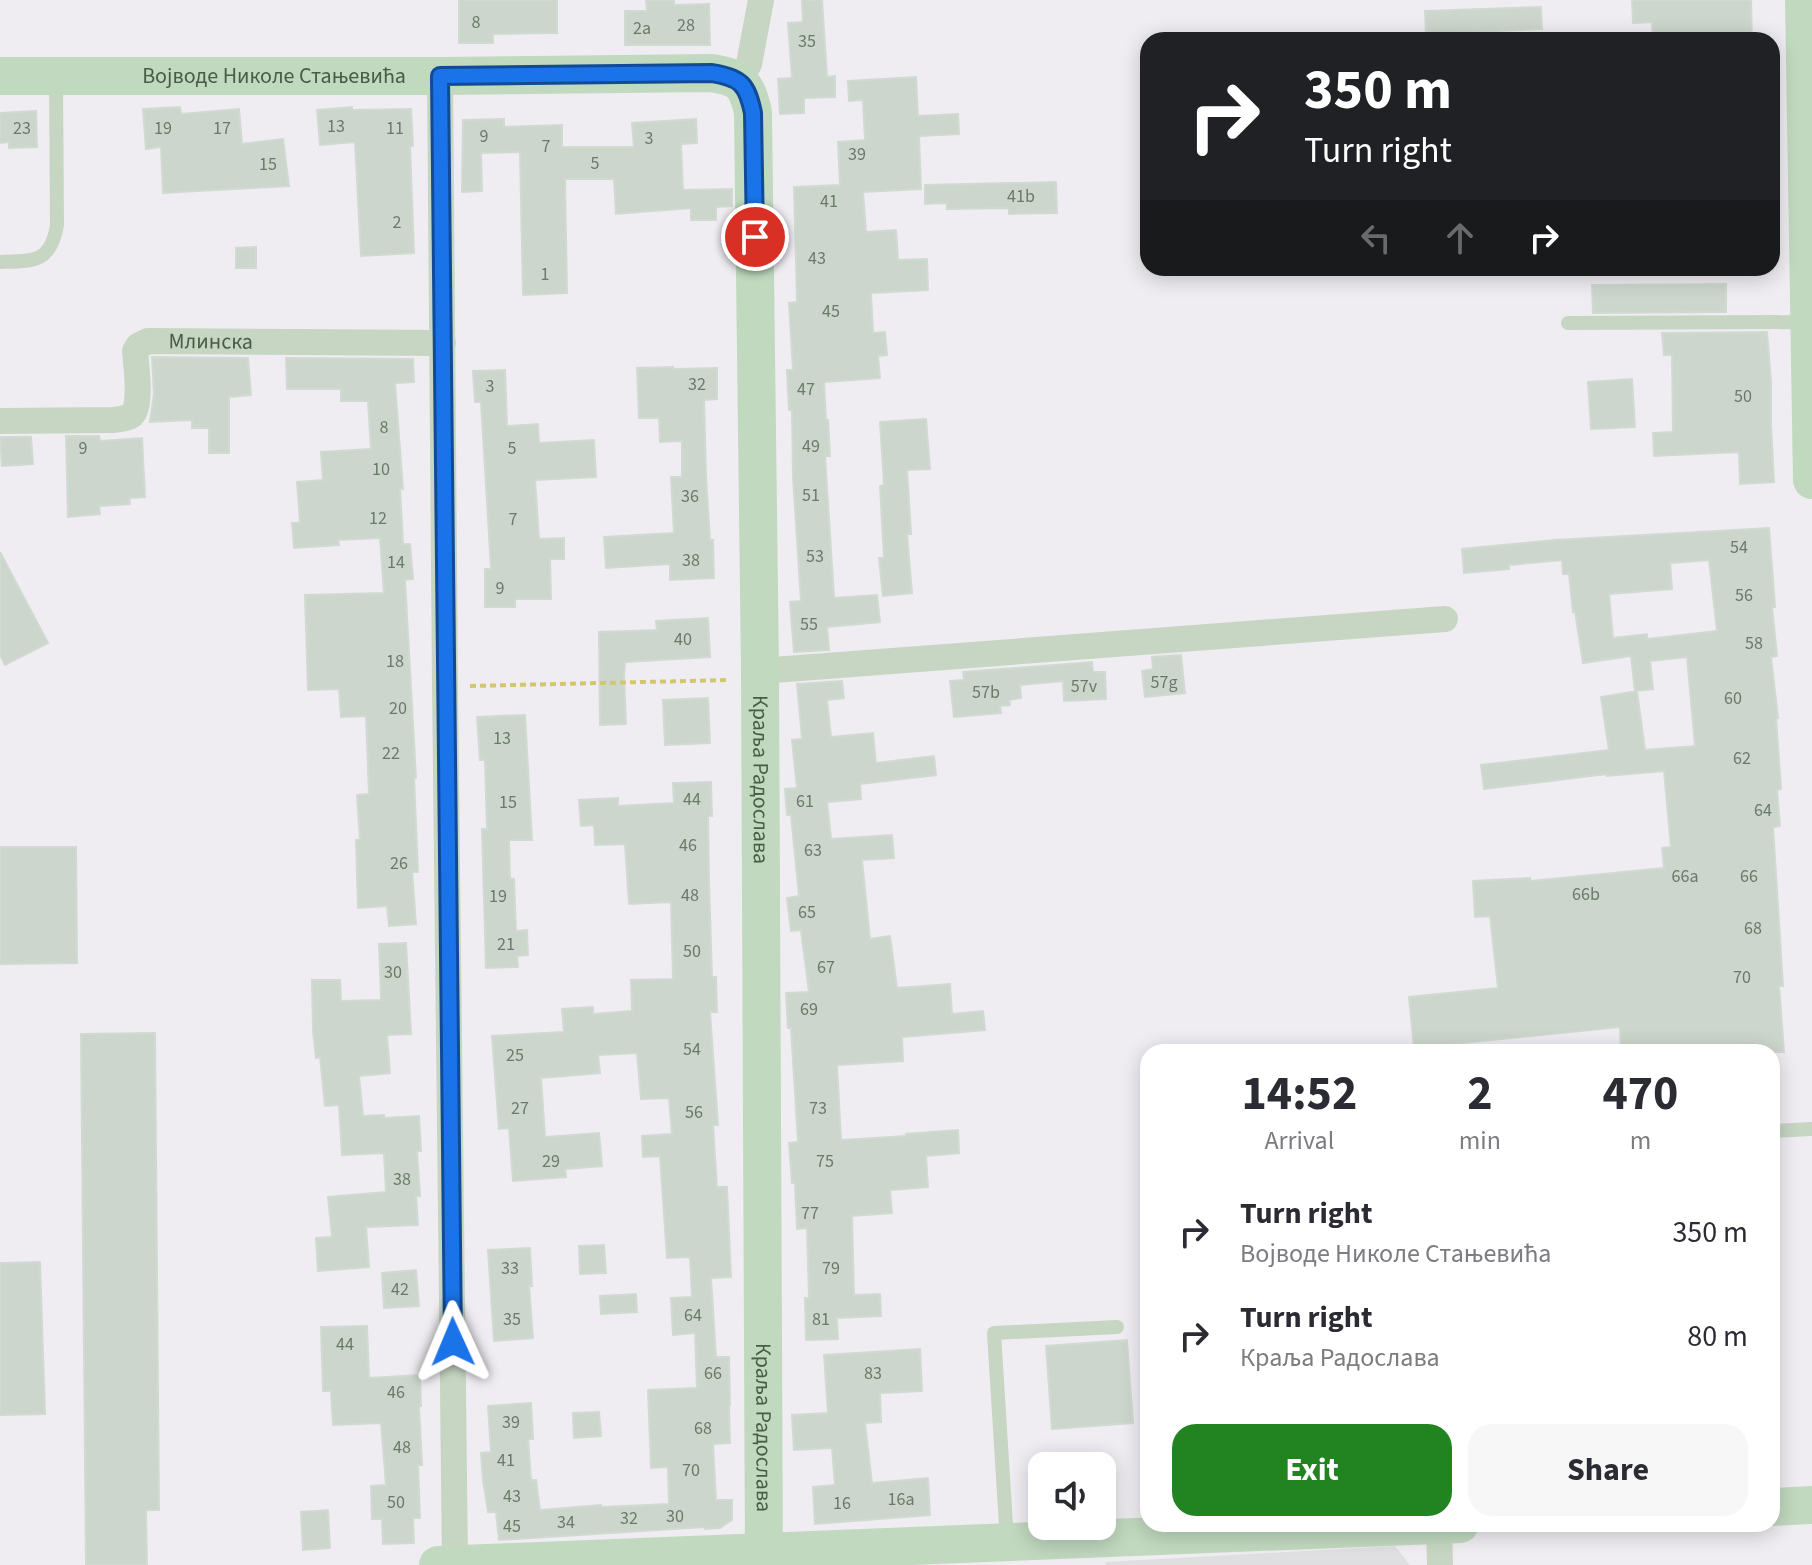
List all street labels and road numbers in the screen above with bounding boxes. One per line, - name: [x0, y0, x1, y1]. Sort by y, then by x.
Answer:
- street label: Војводе Николе Стањевића: [142, 60, 406, 92]
- street label: Млинска: [169, 325, 253, 358]
- street label: Краља Радослава: [744, 695, 777, 864]
- street label: Краља Радослава: [747, 1343, 780, 1512]

